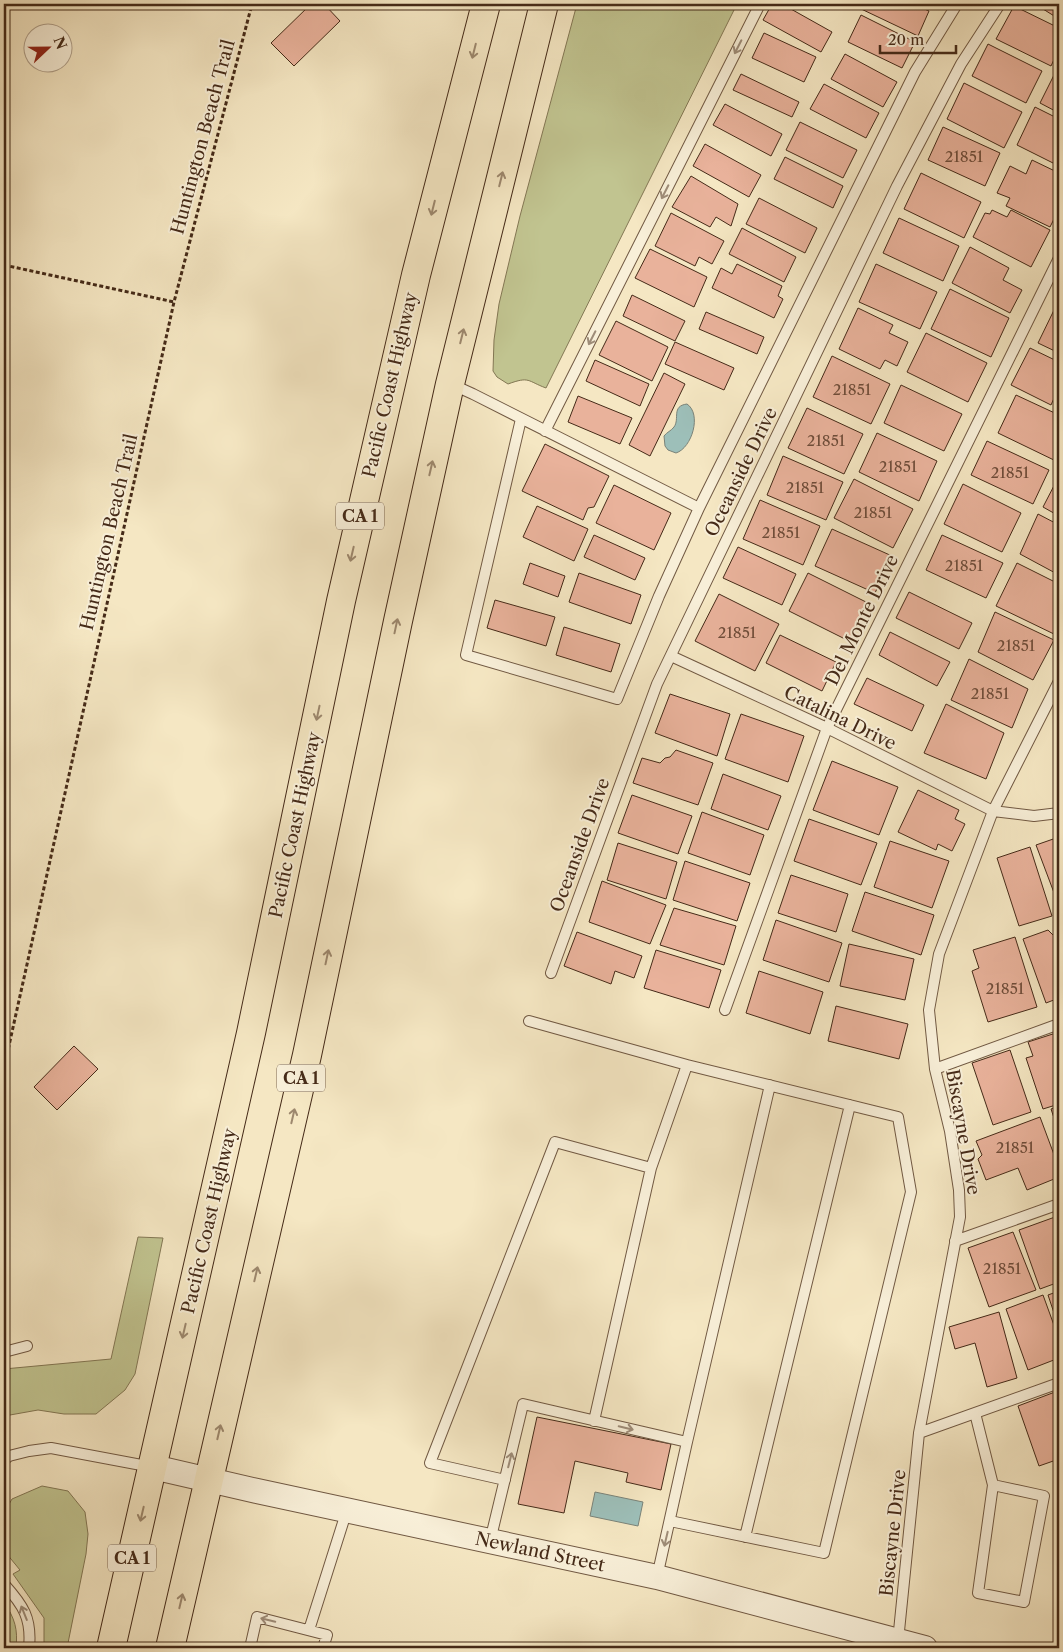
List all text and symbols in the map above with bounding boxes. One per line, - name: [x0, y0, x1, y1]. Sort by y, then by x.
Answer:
- north arrow: [22, 22, 72, 72]
- scale bar: [880, 22, 957, 54]
- text: 20 m: [888, 30, 924, 49]
- text: N: [49, 34, 71, 52]
- street label: Huntington Beach Trail: [166, 37, 240, 237]
- one-way arrow: [733, 39, 742, 54]
- one-way arrow: [469, 42, 478, 58]
- house number: 21851: [945, 147, 984, 166]
- one-way arrow: [497, 171, 506, 187]
- one-way arrow: [660, 185, 670, 200]
- one-way arrow: [428, 200, 437, 216]
- street label: Pacific Coast Highway: [358, 289, 422, 480]
- one-way arrow: [458, 329, 467, 345]
- one-way arrow: [587, 330, 597, 345]
- house number: 21851: [833, 380, 872, 399]
- street label: Oceanside Drive: [700, 404, 782, 540]
- house number: 21851: [807, 431, 846, 450]
- street label: Huntington Beach Trail: [76, 432, 142, 632]
- house number: 21851: [879, 457, 918, 476]
- one-way arrow: [427, 460, 437, 476]
- house number: 21851: [991, 463, 1030, 482]
- house number: 21851: [786, 478, 825, 497]
- road number: CA 1: [336, 502, 384, 530]
- house number: 21851: [854, 503, 893, 522]
- house number: 21851: [762, 523, 801, 542]
- one-way arrow: [347, 545, 356, 561]
- street label: Del Monte Drive: [821, 551, 903, 689]
- house number: 21851: [945, 556, 984, 575]
- one-way arrow: [392, 619, 402, 635]
- house number: 21851: [718, 623, 757, 642]
- house number: 21851: [997, 636, 1036, 655]
- street label: Catalina Drive: [780, 681, 900, 755]
- house number: 21851: [971, 684, 1010, 703]
- one-way arrow: [312, 704, 322, 720]
- street label: Pacific Coast Highway: [265, 729, 326, 920]
- street label: Oceanside Drive: [546, 775, 614, 915]
- one-way arrow: [323, 949, 332, 965]
- house number: 21851: [986, 979, 1025, 998]
- road number: CA 1: [277, 1064, 325, 1092]
- street label: Biscayne Drive: [941, 1067, 985, 1197]
- one-way arrow: [289, 1108, 298, 1124]
- street label: Pacific Coast Highway: [177, 1125, 241, 1316]
- house number: 21851: [996, 1138, 1035, 1157]
- house number: 21851: [983, 1259, 1022, 1278]
- one-way arrow: [252, 1266, 261, 1282]
- one-way arrow: [179, 1322, 188, 1338]
- one-way arrow: [618, 1424, 634, 1433]
- one-way arrow: [215, 1425, 224, 1441]
- one-way arrow: [506, 1452, 515, 1468]
- street label: Biscayne Drive: [875, 1469, 911, 1597]
- one-way arrow: [137, 1506, 146, 1522]
- street label: Newland Street: [473, 1528, 607, 1577]
- one-way arrow: [661, 1531, 670, 1547]
- road number: CA 1: [108, 1545, 156, 1572]
- one-way arrow: [177, 1593, 186, 1609]
- one-way arrow: [19, 1606, 29, 1621]
- one-way arrow: [260, 1615, 276, 1624]

